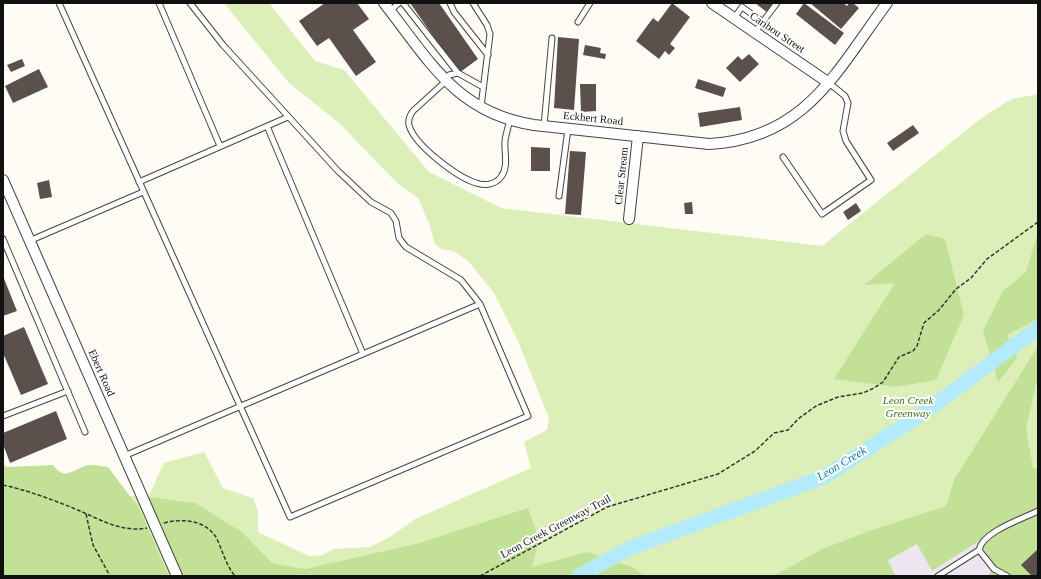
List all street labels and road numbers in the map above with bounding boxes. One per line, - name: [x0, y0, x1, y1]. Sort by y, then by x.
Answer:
- street label: Caribou Street: [747, 10, 807, 56]
- street label: Eckhert Road: [562, 109, 624, 129]
- street label: Clear Stream: [612, 147, 632, 205]
- street label: Ebert Road: [85, 348, 117, 398]
- street label: Leon Creek Greenway Trail: [498, 492, 614, 562]

